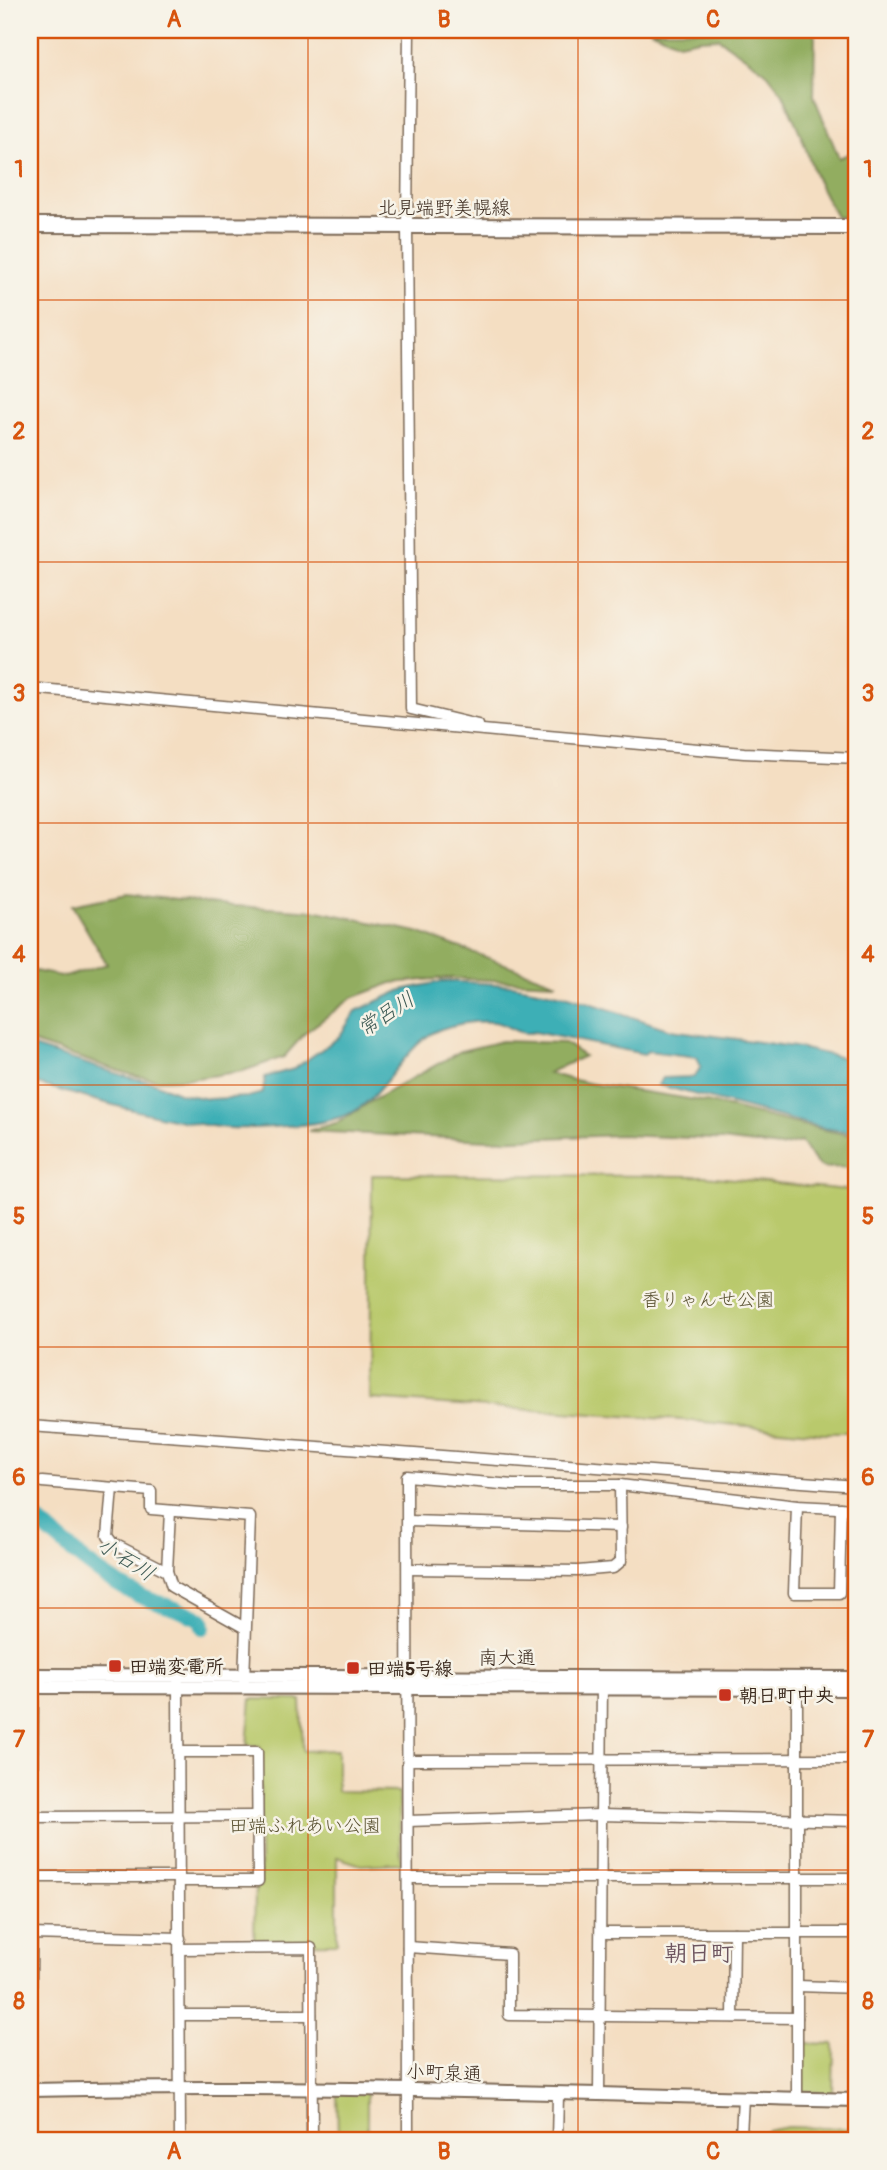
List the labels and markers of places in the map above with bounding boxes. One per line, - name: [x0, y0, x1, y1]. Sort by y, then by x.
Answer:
- place label: 田端変電所: [129, 1655, 224, 1679]
- place label: 田端5号線: [367, 1657, 453, 1681]
- marker: 田端変電所: [107, 1658, 123, 1674]
- marker: 田端5号線: [345, 1660, 361, 1676]
- place label: 朝日町中央: [739, 1684, 834, 1708]
- marker: 朝日町中央: [717, 1687, 733, 1703]

